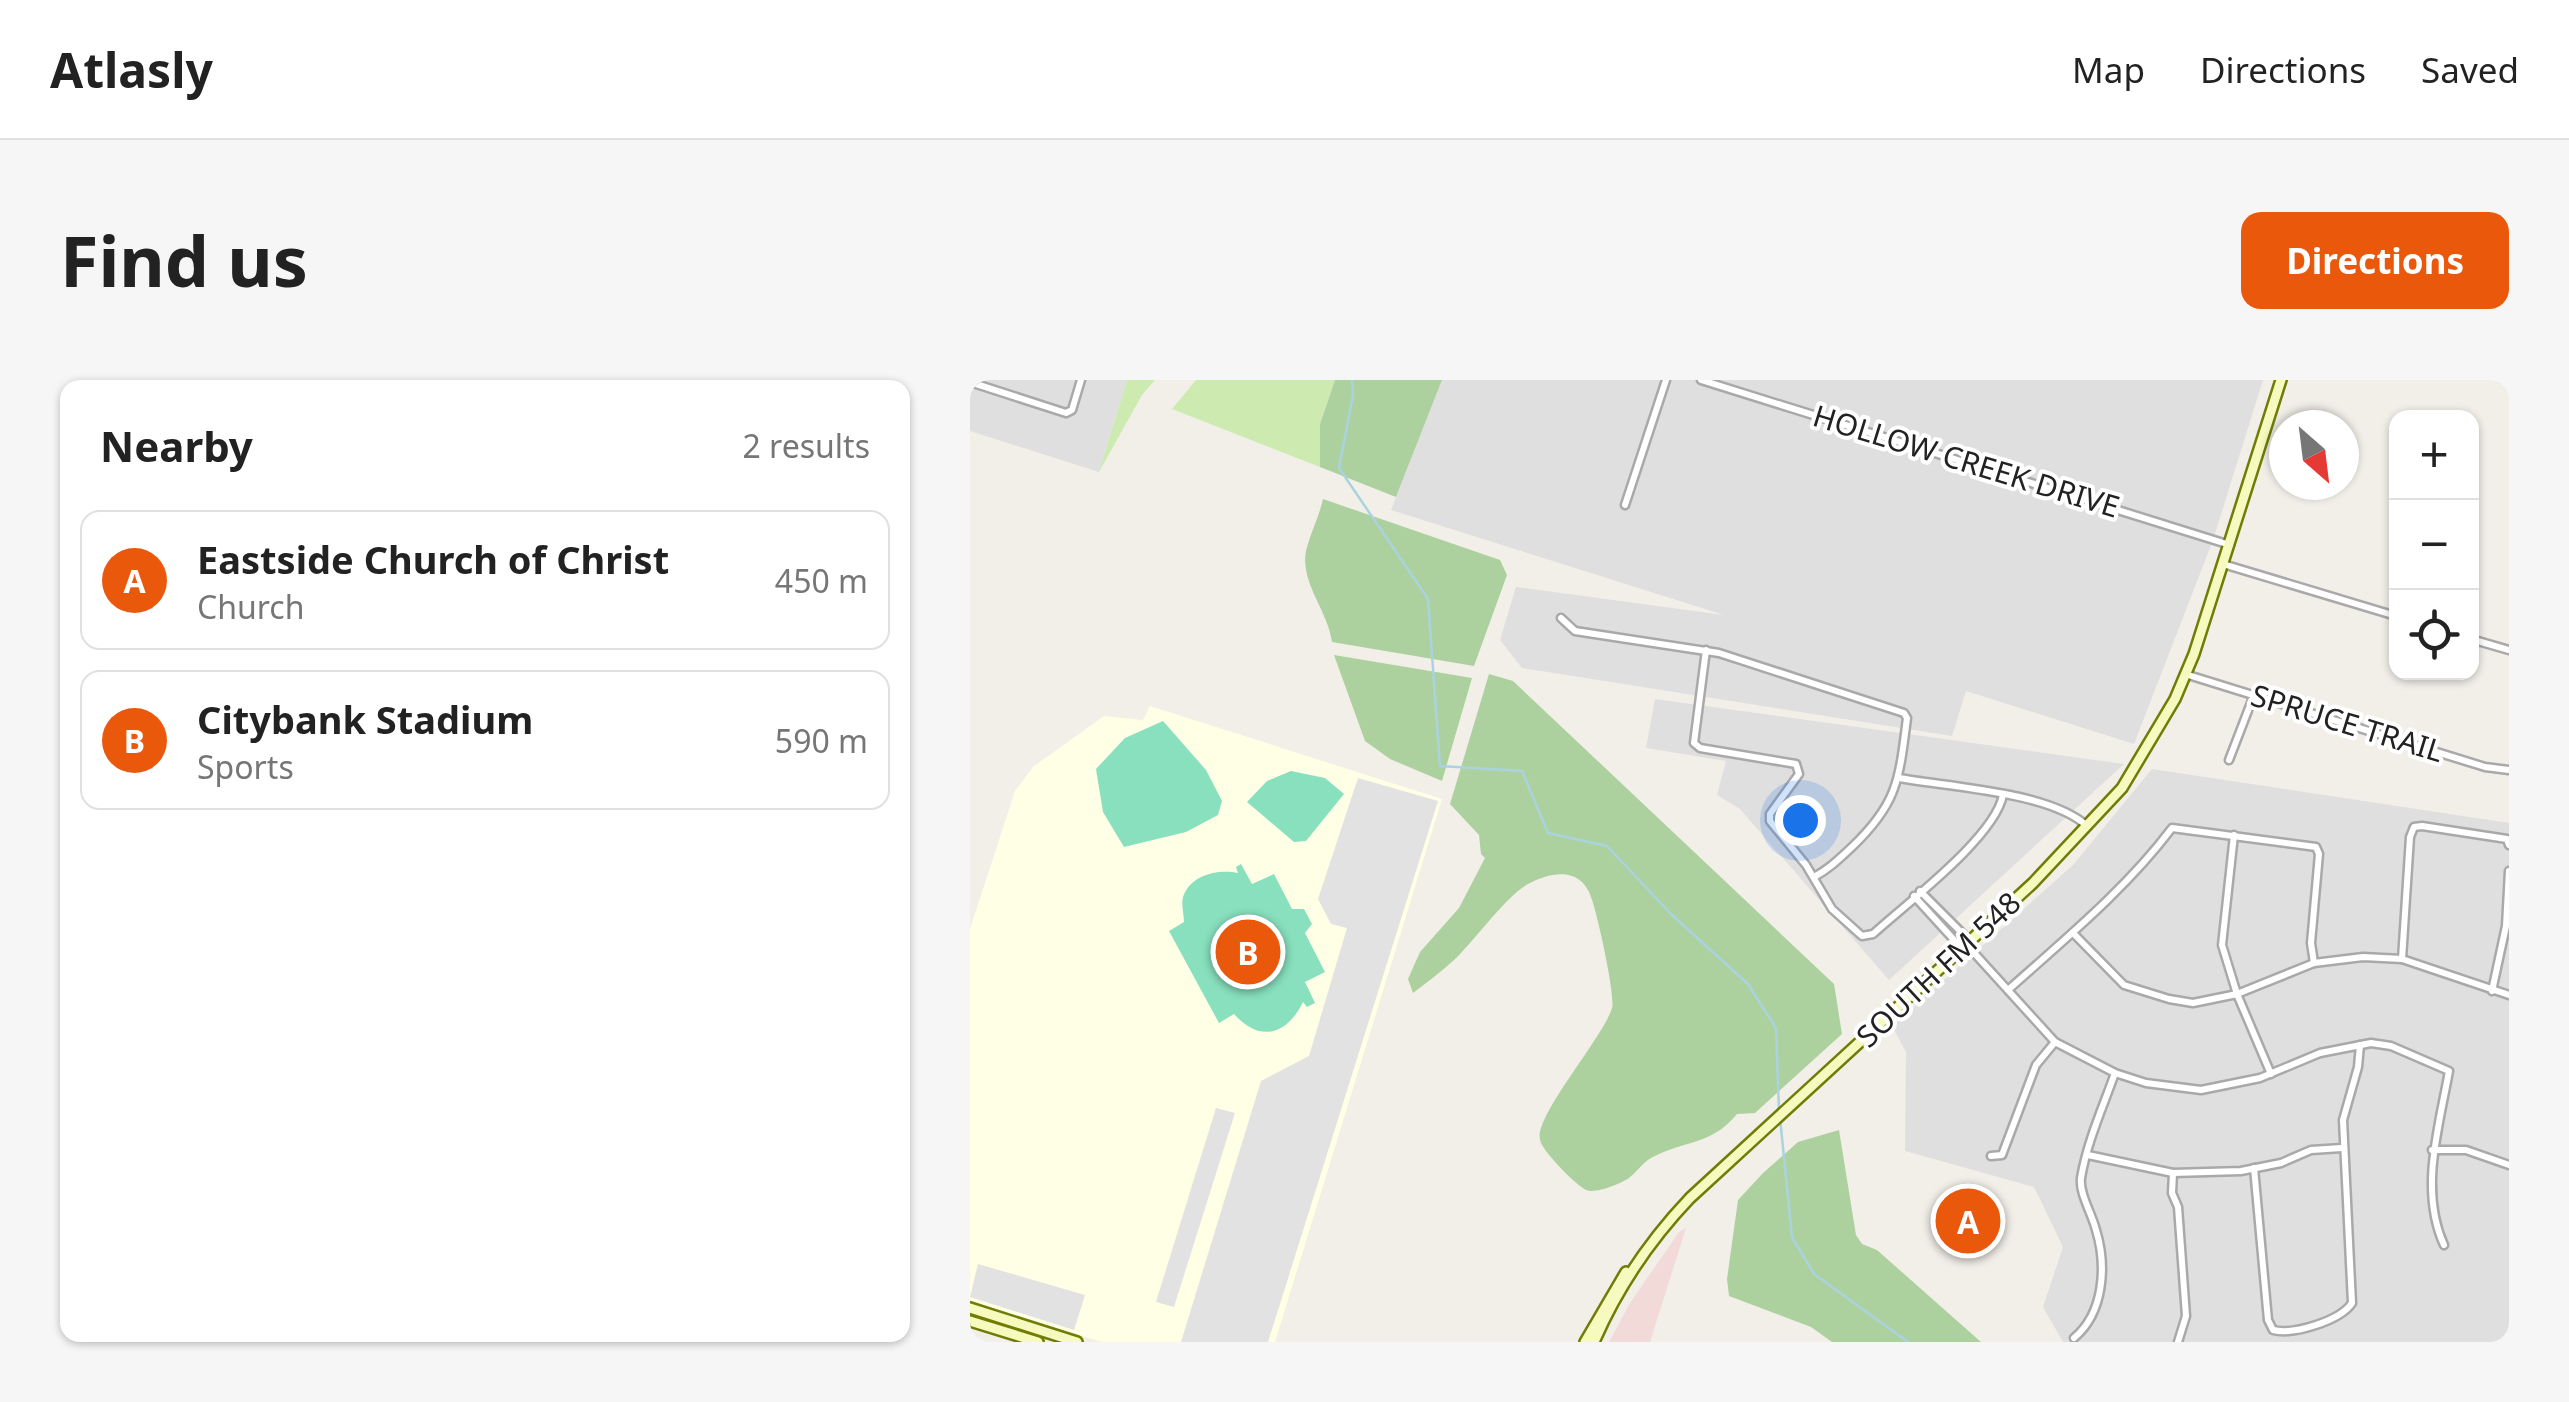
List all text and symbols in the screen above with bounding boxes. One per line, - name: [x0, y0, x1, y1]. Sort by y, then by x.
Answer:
- text: Atlasly: [50, 37, 213, 102]
- text: Map: [2072, 46, 2145, 93]
- text: Directions: [2200, 46, 2366, 93]
- text: Saved: [2421, 46, 2519, 93]
- text: Find us: [60, 212, 308, 308]
- button: Directions: [2241, 212, 2509, 309]
- street label: HOLLOW CREEK DRIVE: [1808, 394, 2125, 527]
- north arrow: [2269, 410, 2359, 500]
- map controls: [2389, 410, 2479, 680]
- button: +: [2389, 410, 2479, 500]
- text: Nearby: [100, 417, 253, 474]
- text: 2 results: [743, 424, 870, 467]
- button: −: [2389, 500, 2479, 590]
- text: Eastside Church of Christ: [197, 533, 669, 585]
- text: A: [123, 559, 146, 602]
- text: 450 m: [775, 559, 868, 602]
- text: Church: [197, 585, 305, 628]
- button: locate: [2389, 590, 2479, 680]
- street label: SPRUCE TRAIL: [2246, 674, 2449, 771]
- text: Citybank Stadium: [197, 693, 533, 745]
- text: B: [124, 719, 145, 762]
- text: 590 m: [775, 719, 868, 762]
- text: Sports: [197, 745, 294, 788]
- your location: [1775, 795, 1826, 846]
- street label: SOUTH FM 548: [1847, 882, 2029, 1056]
- pin: B: [1216, 914, 1280, 990]
- pin: A: [1936, 1184, 2000, 1258]

